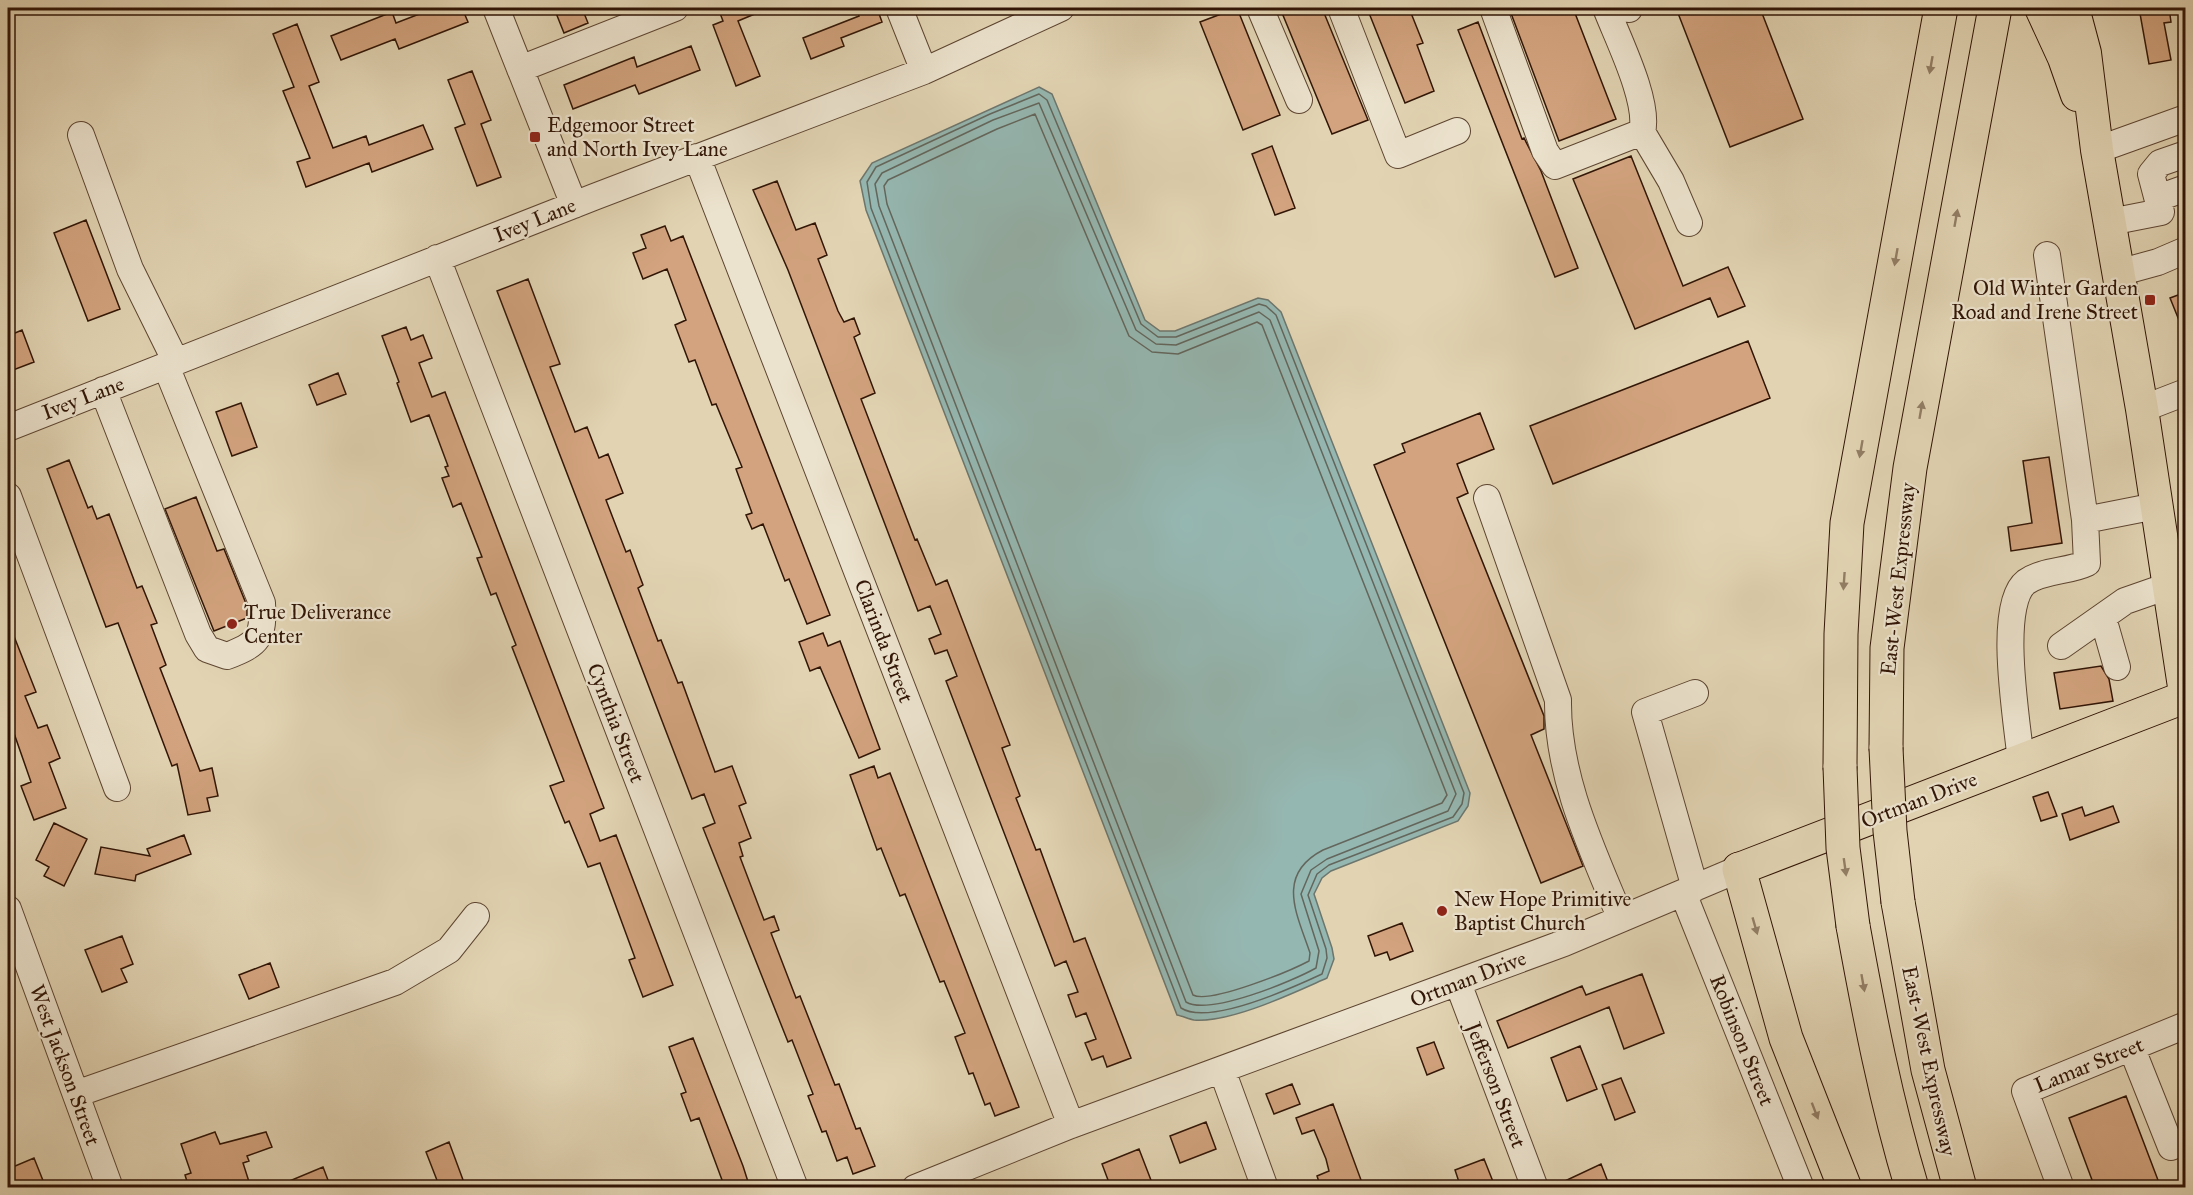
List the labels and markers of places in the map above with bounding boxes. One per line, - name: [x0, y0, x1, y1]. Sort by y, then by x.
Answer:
- place label: Edgemoor Street and North Ivey Lane: [547, 112, 728, 162]
- marker: Edgemoor Street and North Ivey Lane: [528, 130, 542, 144]
- place label: Old Winter Garden Road and Irene Street: [1951, 275, 2139, 325]
- marker: Old Winter Garden Road and Irene Street: [2143, 293, 2157, 307]
- place label: True Deliverance Center: [244, 599, 391, 649]
- marker: True Deliverance Center: [225, 617, 239, 631]
- place label: New Hope Primitive Baptist Church: [1454, 886, 1632, 936]
- marker: New Hope Primitive Baptist Church: [1435, 904, 1449, 918]

